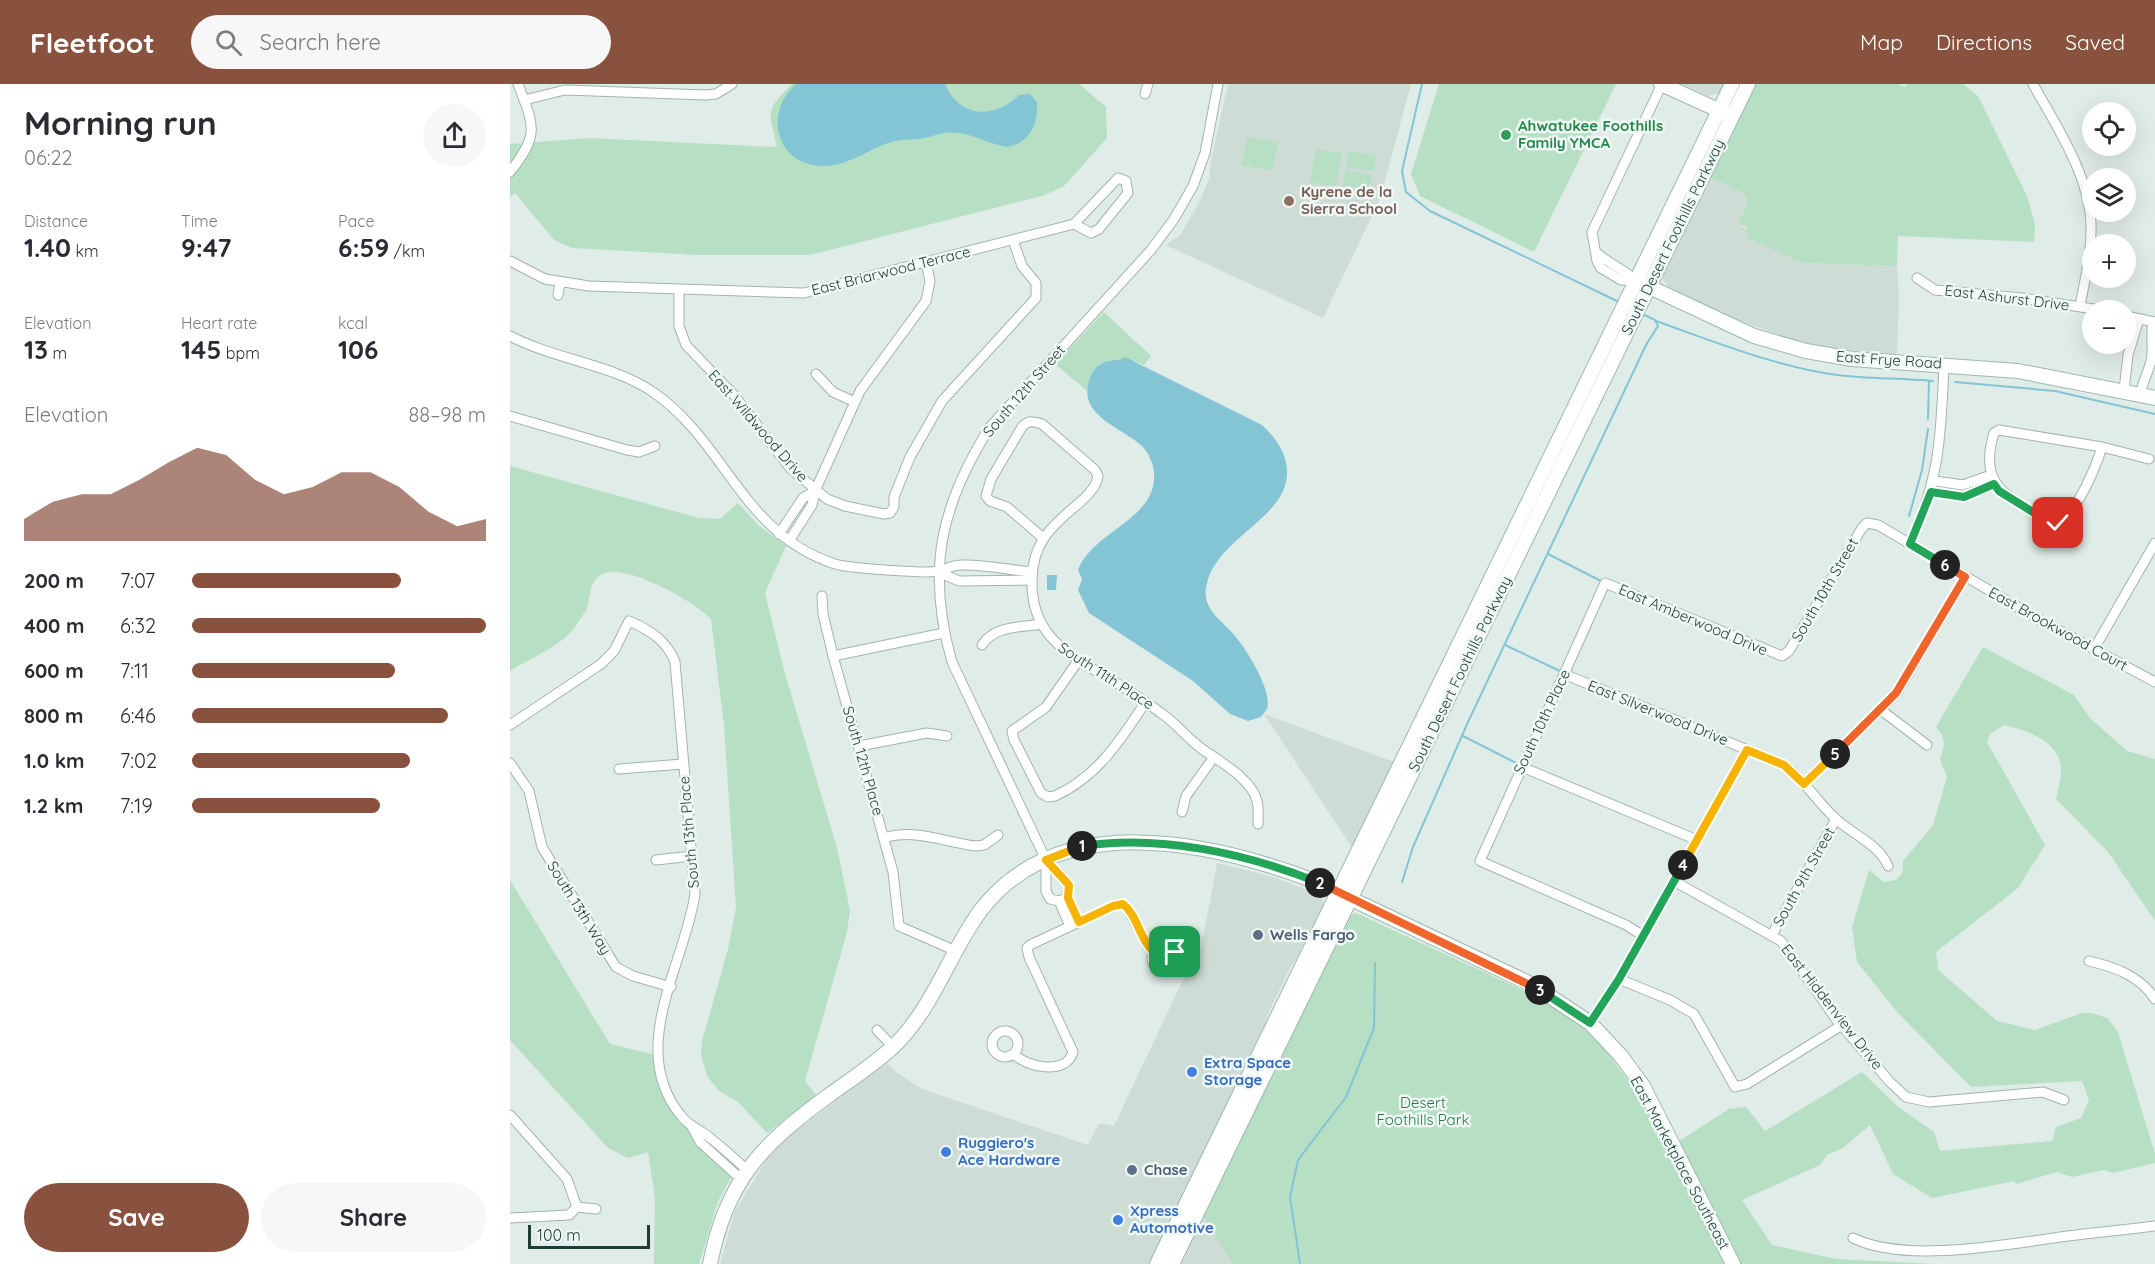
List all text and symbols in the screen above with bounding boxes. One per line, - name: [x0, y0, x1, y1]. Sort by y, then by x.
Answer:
- search box: [191, 15, 611, 69]
- text: Fleetfoot: [30, 25, 155, 60]
- icon: search: [212, 26, 245, 59]
- text: Search here: [260, 28, 381, 56]
- text: Map: [1860, 29, 1903, 55]
- text: Directions: [1936, 29, 2032, 55]
- text: Saved: [2065, 29, 2125, 55]
- text: Morning run: [24, 102, 217, 143]
- map controls: [2082, 102, 2136, 354]
- button: locate: [2082, 102, 2136, 156]
- button: share: [423, 104, 486, 167]
- place label: Ahwatukee Foothills Family YMCA: [1518, 116, 1663, 152]
- marker: Ahwatukee Foothills Family YMCA: [1499, 128, 1513, 142]
- street label: South Desert Foothills Parkway: [1617, 136, 1728, 338]
- text: 06:22: [24, 145, 73, 170]
- button: layers: [2082, 168, 2136, 222]
- place label: Kyrene de la Sierra School: [1301, 182, 1397, 218]
- marker: Kyrene de la Sierra School: [1282, 194, 1296, 208]
- text: Distance: [24, 211, 88, 231]
- text: Time: [181, 211, 218, 231]
- text: Pace: [338, 211, 374, 231]
- text: 1.40: [24, 231, 71, 264]
- text: 9:47: [181, 231, 232, 264]
- text: 6:59: [338, 231, 389, 264]
- button: +: [2082, 234, 2136, 288]
- text: km: [71, 241, 99, 261]
- text: /km: [389, 241, 425, 261]
- street label: East Briarwood Terrace: [809, 242, 972, 299]
- street label: East Ashurst Drive: [1944, 280, 2071, 315]
- button: −: [2082, 300, 2136, 354]
- text: Elevation: [24, 313, 91, 333]
- text: Heart rate: [181, 313, 257, 333]
- text: kcal: [338, 313, 368, 333]
- text: 13: [24, 333, 48, 366]
- text: 145: [181, 333, 221, 366]
- text: 106: [338, 333, 378, 366]
- street label: South 12th Street: [978, 341, 1069, 441]
- text: m: [48, 343, 67, 363]
- text: bpm: [221, 343, 260, 363]
- street label: East Frye Road: [1835, 346, 1943, 373]
- street label: East Wildwood Drive: [704, 366, 812, 486]
- text: Elevation: [24, 402, 108, 427]
- text: 88–98 m: [409, 402, 486, 427]
- pin: [2032, 497, 2083, 548]
- icon: check: [2041, 506, 2074, 539]
- street label: South 10th Street: [1787, 534, 1862, 645]
- pin: 6: [1930, 550, 1960, 580]
- text: 6: [1941, 555, 1949, 575]
- text: 200 m: [24, 568, 84, 593]
- text: 7:07: [120, 568, 155, 593]
- street label: South Desert Foothills Parkway: [1404, 573, 1515, 775]
- street label: East Amberwood Drive: [1616, 580, 1771, 660]
- street label: East Brookwood Court: [1985, 582, 2131, 675]
- text: 400 m: [24, 613, 84, 638]
- text: 6:32: [120, 613, 156, 638]
- street label: South 11th Place: [1055, 638, 1158, 714]
- text: 600 m: [24, 658, 84, 683]
- text: 7:11: [120, 658, 149, 683]
- street label: South 10th Place: [1509, 666, 1574, 777]
- street label: East Silverwood Drive: [1585, 676, 1731, 749]
- text: 800 m: [24, 703, 84, 728]
- text: 6:46: [120, 703, 156, 728]
- street label: South 12th Place: [839, 704, 888, 818]
- pin: 5: [1820, 739, 1850, 769]
- text: 5: [1830, 744, 1840, 764]
- text: 1.0 km: [24, 748, 84, 773]
- text: 7:02: [120, 748, 157, 773]
- street label: South 13th Place: [674, 775, 703, 889]
- text: 1.2 km: [24, 793, 84, 818]
- text: 7:19: [120, 793, 153, 818]
- street label: South 9th Street: [1768, 824, 1839, 930]
- pin: 1: [1067, 831, 1097, 861]
- text: 1: [1079, 836, 1085, 856]
- pin: 4: [1668, 850, 1698, 880]
- text: 4: [1678, 855, 1688, 875]
- street label: South 13th Way: [543, 857, 616, 958]
- pin: 2: [1305, 868, 1335, 898]
- text: 2: [1315, 873, 1325, 893]
- place label: Wells Fargo: [1270, 925, 1355, 944]
- pin: [1149, 926, 1200, 977]
- marker: Wells Fargo: [1251, 928, 1265, 942]
- icon: arrive: [1158, 935, 1191, 968]
- street label: East Hiddenview Drive: [1777, 940, 1887, 1073]
- pin: 3: [1525, 975, 1555, 1005]
- text: 3: [1536, 980, 1544, 1000]
- place label: Extra Space Storage: [1204, 1053, 1291, 1089]
- marker: Extra Space Storage: [1185, 1065, 1199, 1079]
- street label: East Marketplace Southeast: [1627, 1073, 1734, 1253]
- park label: Desert Foothills Park: [1377, 1093, 1470, 1129]
- place label: Ruggiero's Ace Hardware: [958, 1133, 1060, 1169]
- marker: Ruggiero's Ace Hardware: [939, 1145, 953, 1159]
- place label: Chase: [1144, 1160, 1188, 1179]
- marker: Chase: [1125, 1163, 1139, 1177]
- button: Save: [24, 1183, 249, 1252]
- button: Share: [261, 1183, 486, 1252]
- place label: Xpress Automotive: [1130, 1201, 1214, 1237]
- marker: Xpress Automotive: [1111, 1213, 1125, 1227]
- scale bar: [528, 1222, 650, 1250]
- text: 100 m: [537, 1225, 581, 1245]

